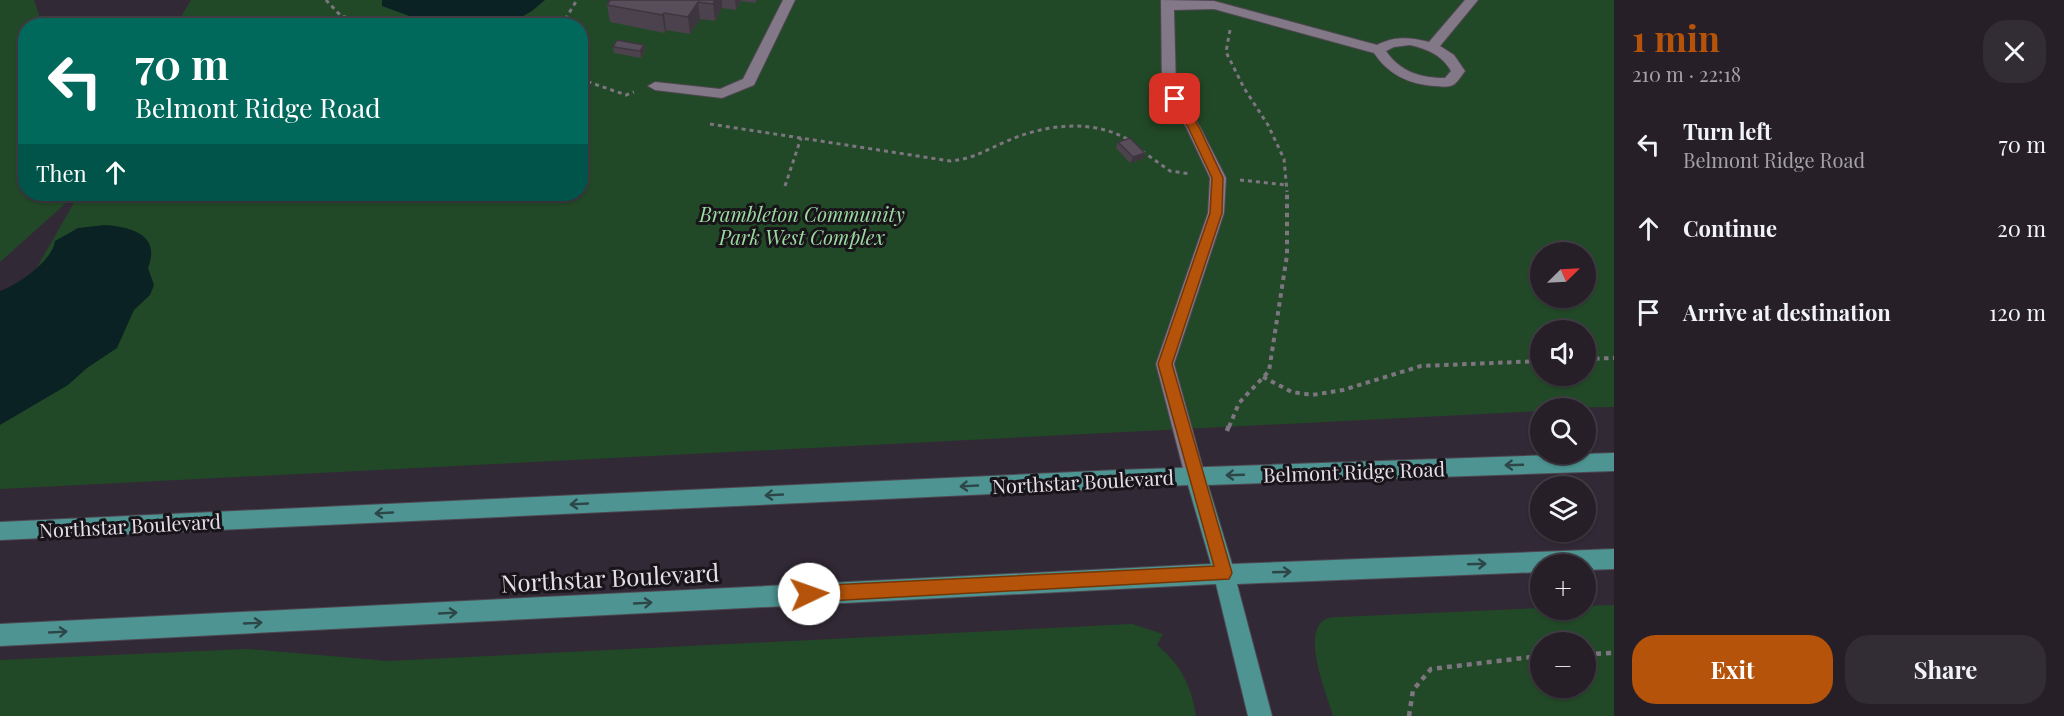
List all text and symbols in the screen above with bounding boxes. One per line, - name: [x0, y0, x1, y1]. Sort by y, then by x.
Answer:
- text: 1 min: [1632, 13, 1720, 61]
- button: close: [1983, 20, 2046, 83]
- text: 70 m: [135, 35, 229, 91]
- icon: left: [36, 42, 114, 120]
- text: 210 m · 22:18: [1632, 60, 1741, 87]
- pin: [1149, 73, 1200, 124]
- icon: arrive: [1158, 82, 1191, 115]
- text: Belmont Ridge Road: [135, 89, 381, 125]
- text: Turn left: [1683, 116, 1772, 146]
- icon: left: [1632, 128, 1665, 161]
- text: 70 m: [1999, 129, 2046, 159]
- text: Belmont Ridge Road: [1683, 146, 1865, 173]
- icon: ahead: [99, 156, 132, 189]
- text: Then: [36, 158, 87, 188]
- park label: Brambleton Community Park West Complex: [698, 200, 905, 250]
- icon: ahead: [1632, 212, 1665, 245]
- text: Continue: [1683, 213, 1777, 243]
- text: 20 m: [1997, 213, 2046, 243]
- north arrow: [1530, 242, 1596, 308]
- map controls: [1530, 242, 1596, 698]
- icon: arrive: [1632, 296, 1665, 329]
- text: Arrive at destination: [1683, 297, 1891, 327]
- text: 120 m: [1989, 297, 2046, 327]
- button: sound: [1530, 320, 1596, 386]
- button: search: [1530, 398, 1596, 464]
- street label: Belmont Ridge Road: [1263, 454, 1446, 488]
- one-way arrow: [1504, 460, 1524, 471]
- street label: Northstar Boulevard: [991, 463, 1175, 499]
- one-way arrow: [1225, 469, 1245, 481]
- button: layers: [1530, 476, 1596, 542]
- one-way arrow: [959, 481, 979, 492]
- one-way arrow: [764, 489, 784, 500]
- one-way arrow: [570, 498, 590, 509]
- street label: Northstar Boulevard: [38, 507, 222, 543]
- one-way arrow: [375, 507, 395, 518]
- button: +: [1530, 554, 1596, 620]
- street label: Northstar Boulevard: [500, 555, 720, 599]
- one-way arrow: [1466, 559, 1486, 570]
- position arrow: [777, 562, 841, 626]
- one-way arrow: [1271, 566, 1291, 577]
- one-way arrow: [632, 597, 652, 608]
- one-way arrow: [437, 607, 457, 618]
- one-way arrow: [243, 617, 263, 628]
- one-way arrow: [48, 626, 68, 637]
- button: −: [1530, 632, 1596, 698]
- button: Exit: [1632, 635, 1833, 704]
- button: Share: [1845, 635, 2046, 704]

